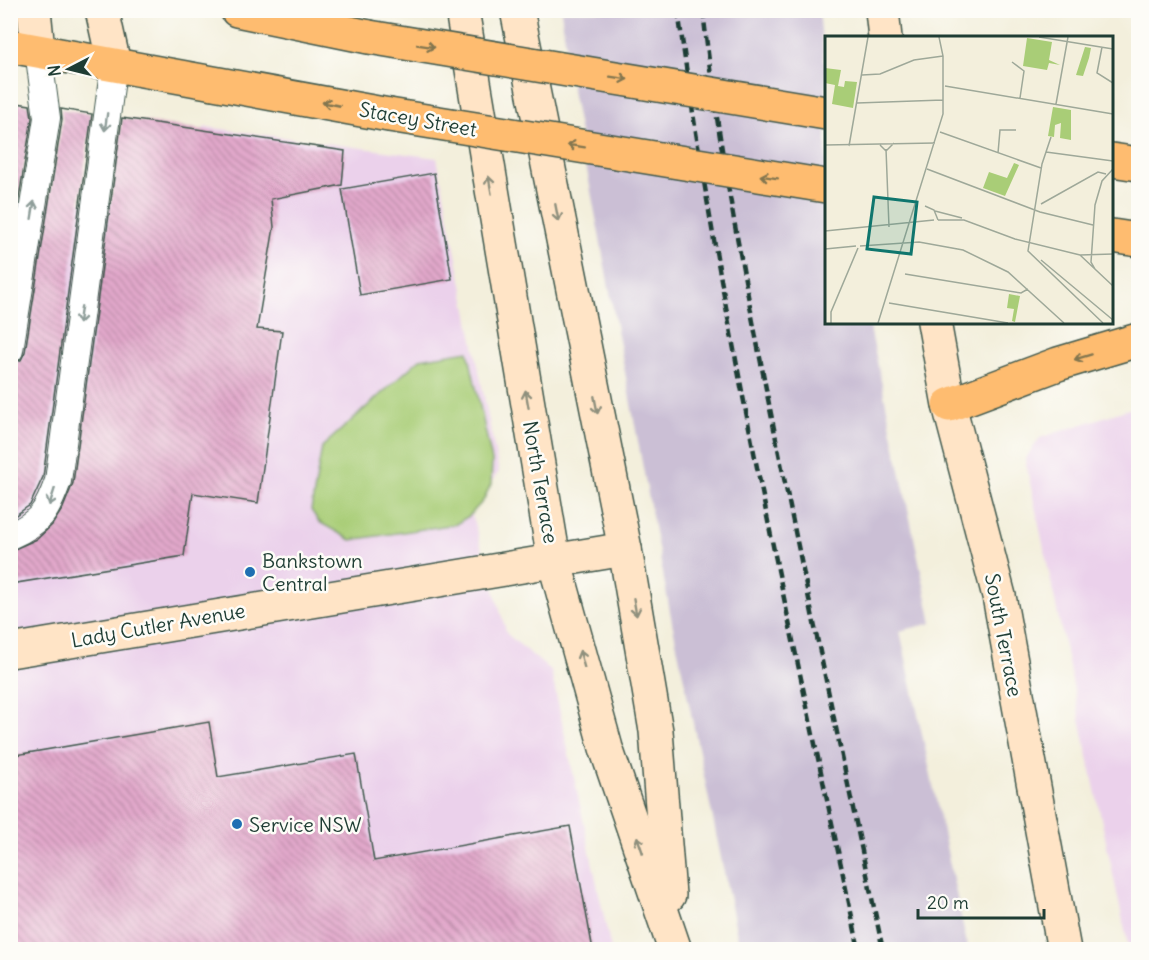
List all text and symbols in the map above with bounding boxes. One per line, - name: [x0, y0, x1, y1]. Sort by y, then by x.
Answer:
- inset map: [825, 36, 1113, 324]
- north arrow: [39, 39, 99, 99]
- one-way arrow: [416, 41, 436, 52]
- text: N: [44, 64, 65, 78]
- one-way arrow: [608, 73, 628, 84]
- street label: Stacey Street: [357, 96, 479, 142]
- one-way arrow: [322, 98, 342, 109]
- one-way arrow: [100, 111, 111, 131]
- one-way arrow: [567, 140, 587, 151]
- one-way arrow: [759, 171, 779, 182]
- one-way arrow: [484, 176, 495, 196]
- one-way arrow: [27, 200, 38, 220]
- one-way arrow: [552, 203, 563, 223]
- one-way arrow: [74, 305, 85, 324]
- one-way arrow: [1073, 352, 1092, 363]
- one-way arrow: [521, 390, 532, 409]
- one-way arrow: [591, 394, 602, 414]
- street label: North Terrace: [518, 419, 564, 545]
- one-way arrow: [46, 487, 57, 506]
- place label: Bankstown Central: [262, 548, 363, 596]
- marker: Bankstown Central: [243, 565, 257, 579]
- street label: South Terrace: [980, 571, 1028, 699]
- one-way arrow: [629, 596, 640, 616]
- street label: Lady Cutler Avenue: [69, 597, 247, 653]
- one-way arrow: [575, 650, 587, 669]
- place label: Service NSW: [249, 812, 362, 837]
- marker: Service NSW: [230, 817, 244, 831]
- one-way arrow: [633, 836, 644, 855]
- scale bar: [918, 882, 1044, 920]
- text: 20 m: [927, 891, 969, 914]

